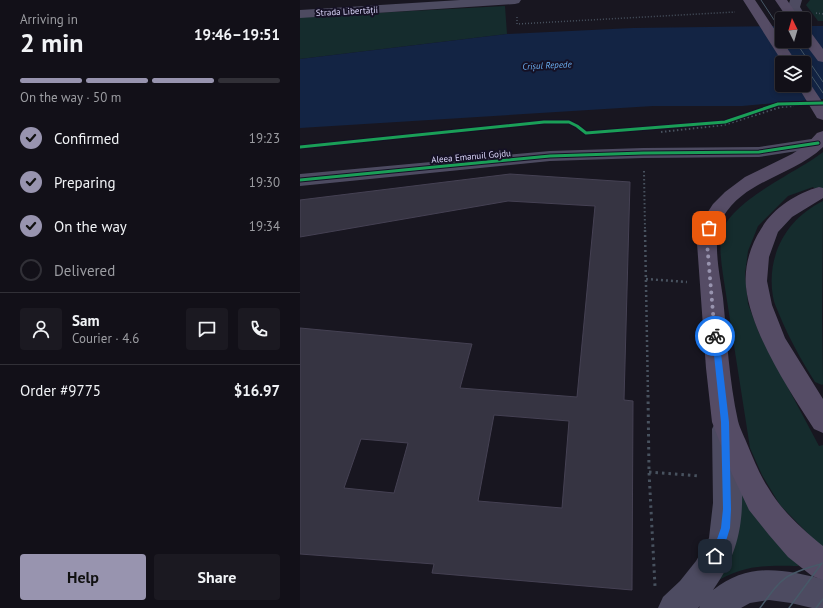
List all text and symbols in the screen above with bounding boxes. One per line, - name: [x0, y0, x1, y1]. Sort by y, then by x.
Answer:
- street label: Strada Libertății: [316, 4, 378, 18]
- text: Arriving in: [20, 11, 78, 28]
- north arrow: [775, 12, 811, 48]
- map controls: [775, 12, 811, 92]
- text: 19:46–19:51: [194, 25, 280, 44]
- text: 2 min: [20, 26, 83, 59]
- button: layers: [775, 56, 811, 92]
- water label: Crișul Repede: [522, 58, 573, 72]
- text: On the way · 50 m: [20, 89, 121, 106]
- icon: check: [20, 127, 42, 149]
- text: Confirmed: [54, 129, 119, 148]
- text: 19:23: [249, 130, 280, 147]
- street label: Aleea Emanuil Gojdu: [431, 147, 511, 165]
- icon: check: [20, 171, 42, 193]
- text: Preparing: [54, 173, 116, 192]
- text: 19:30: [249, 174, 280, 191]
- pin: [692, 211, 726, 245]
- icon: check: [20, 215, 42, 237]
- text: On the way: [54, 217, 127, 236]
- icon: bag: [698, 217, 720, 239]
- text: 19:34: [249, 218, 280, 235]
- text: Delivered: [54, 261, 115, 280]
- button: person: [20, 308, 62, 350]
- button: chat: [186, 308, 228, 350]
- button: phone: [238, 308, 280, 350]
- text: Sam: [72, 311, 99, 330]
- courier: [695, 316, 735, 356]
- icon: bike: [704, 325, 726, 347]
- text: Courier · 4.6: [72, 330, 139, 347]
- text: Order #9775: [20, 381, 101, 400]
- text: $16.97: [234, 381, 280, 400]
- pin: [698, 539, 732, 573]
- icon: home: [704, 545, 726, 567]
- button: Help: [20, 554, 146, 600]
- button: Share: [154, 554, 280, 600]

